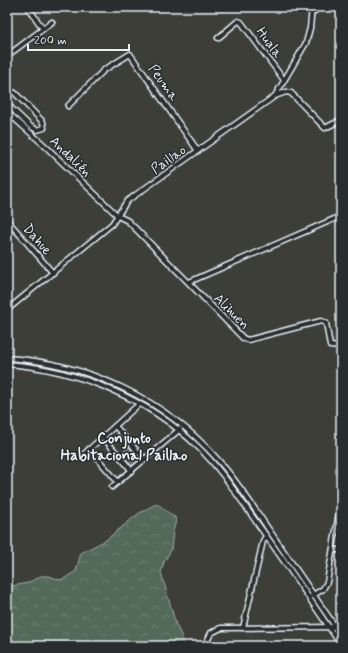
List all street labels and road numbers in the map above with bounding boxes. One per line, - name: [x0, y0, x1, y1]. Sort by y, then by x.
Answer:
- street label: Huala: [252, 23, 287, 62]
- street label: Peuma: [144, 61, 183, 105]
- street label: Andalién: [46, 132, 95, 181]
- street label: Paillao: [147, 141, 190, 178]
- street label: Dahue: [19, 220, 56, 259]
- street label: Alihuen: [209, 290, 253, 334]

